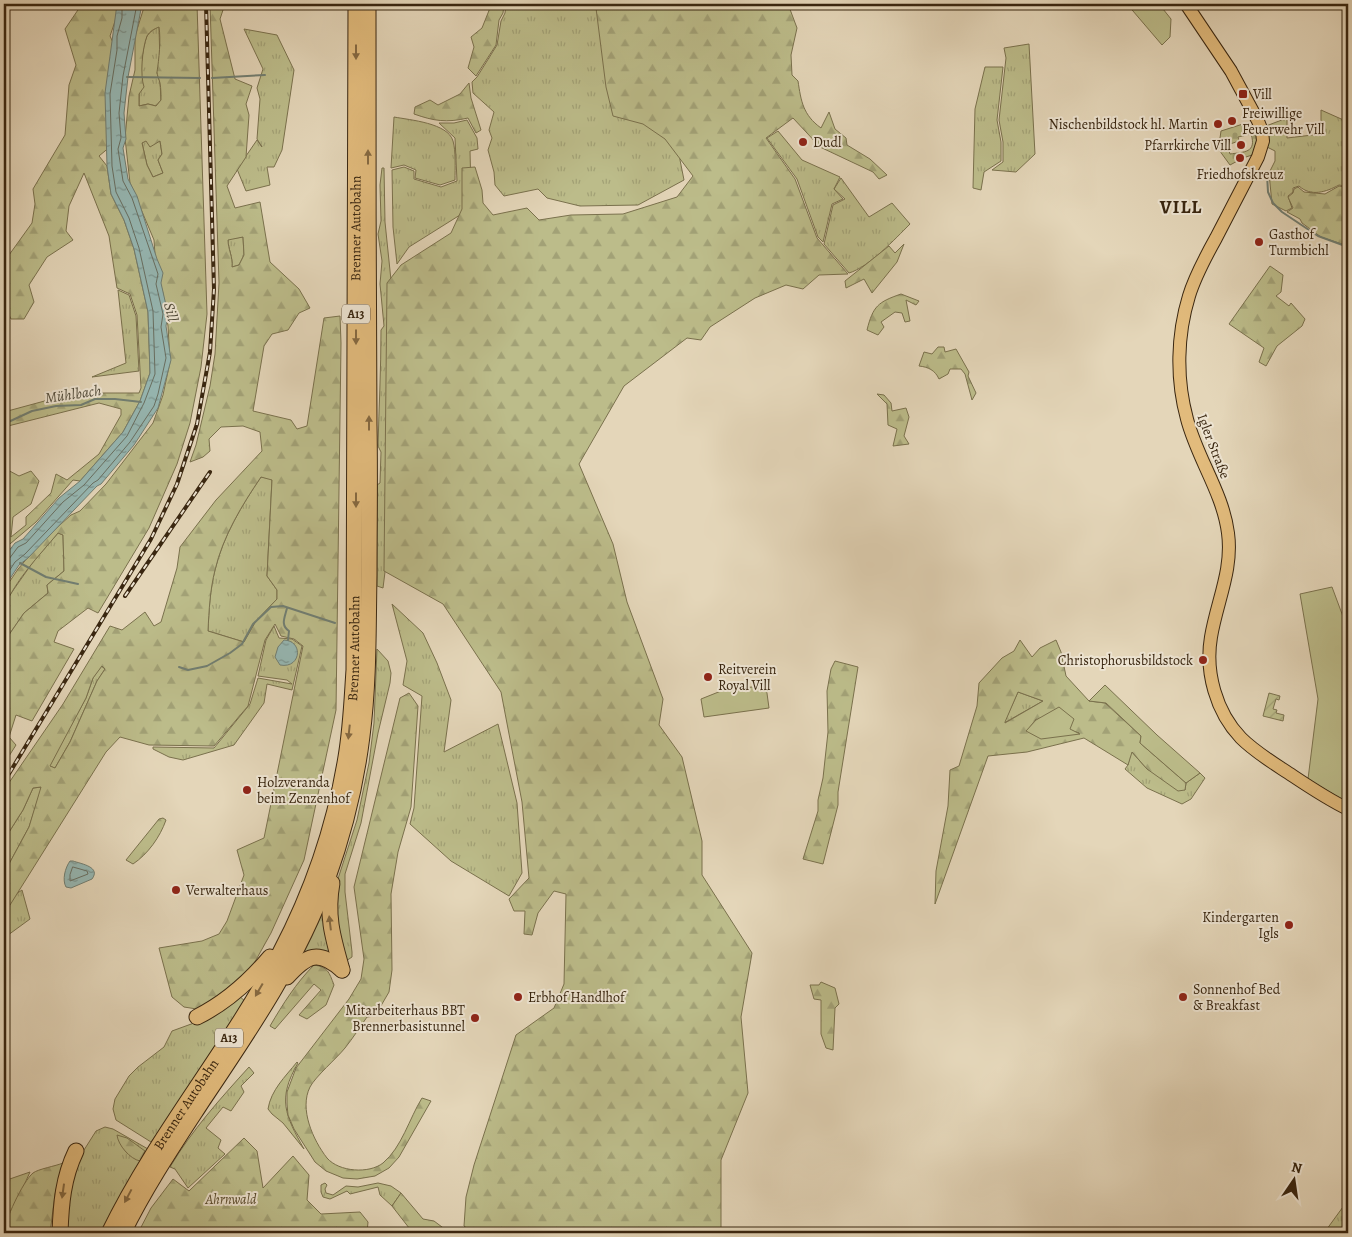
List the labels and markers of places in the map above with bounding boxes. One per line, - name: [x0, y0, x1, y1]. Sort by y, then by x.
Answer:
- place label: Vill: [1252, 85, 1272, 104]
- marker: Vill: [1237, 88, 1249, 100]
- place label: Freiwillige Feuerwehr Vill: [1242, 104, 1325, 139]
- place label: Nischenbildstock hl. Martin: [1049, 115, 1208, 134]
- marker: Freiwillige Feuerwehr Vill: [1226, 115, 1238, 127]
- marker: Nischenbildstock hl. Martin: [1212, 118, 1224, 130]
- place label: Dudl: [813, 133, 842, 152]
- marker: Dudl: [797, 136, 809, 148]
- place label: Pfarrkirche Vill: [1144, 136, 1232, 155]
- marker: Pfarrkirche Vill: [1235, 139, 1247, 151]
- marker: Friedhofskreuz: [1234, 152, 1246, 164]
- place label: Friedhofskreuz: [1196, 165, 1284, 184]
- place label: Gasthof Turmbichl: [1269, 225, 1329, 260]
- marker: Gasthof Turmbichl: [1253, 236, 1265, 248]
- place label: Christophorusbildstock: [1058, 651, 1193, 670]
- marker: Christophorusbildstock: [1197, 654, 1209, 666]
- place label: Reitverein Royal Vill: [718, 660, 777, 695]
- marker: Reitverein Royal Vill: [702, 671, 714, 683]
- place label: Holzveranda beim Zenzenhof: [257, 773, 352, 808]
- marker: Holzveranda beim Zenzenhof: [241, 784, 253, 796]
- place label: Verwalterhaus: [185, 881, 268, 900]
- marker: Verwalterhaus: [170, 884, 182, 896]
- place label: Kindergarten Igls: [1202, 908, 1279, 943]
- marker: Kindergarten Igls: [1283, 919, 1295, 931]
- place label: Sonnenhof Bed & Breakfast: [1193, 980, 1281, 1015]
- place label: Erbhof Handlhof: [528, 988, 627, 1007]
- marker: Erbhof Handlhof: [512, 991, 524, 1003]
- marker: Sonnenhof Bed & Breakfast: [1177, 991, 1189, 1003]
- place label: Mitarbeiterhaus BBT Brennerbasistunnel: [345, 1001, 466, 1036]
- marker: Mitarbeiterhaus BBT Brennerbasistunnel: [469, 1012, 481, 1024]

